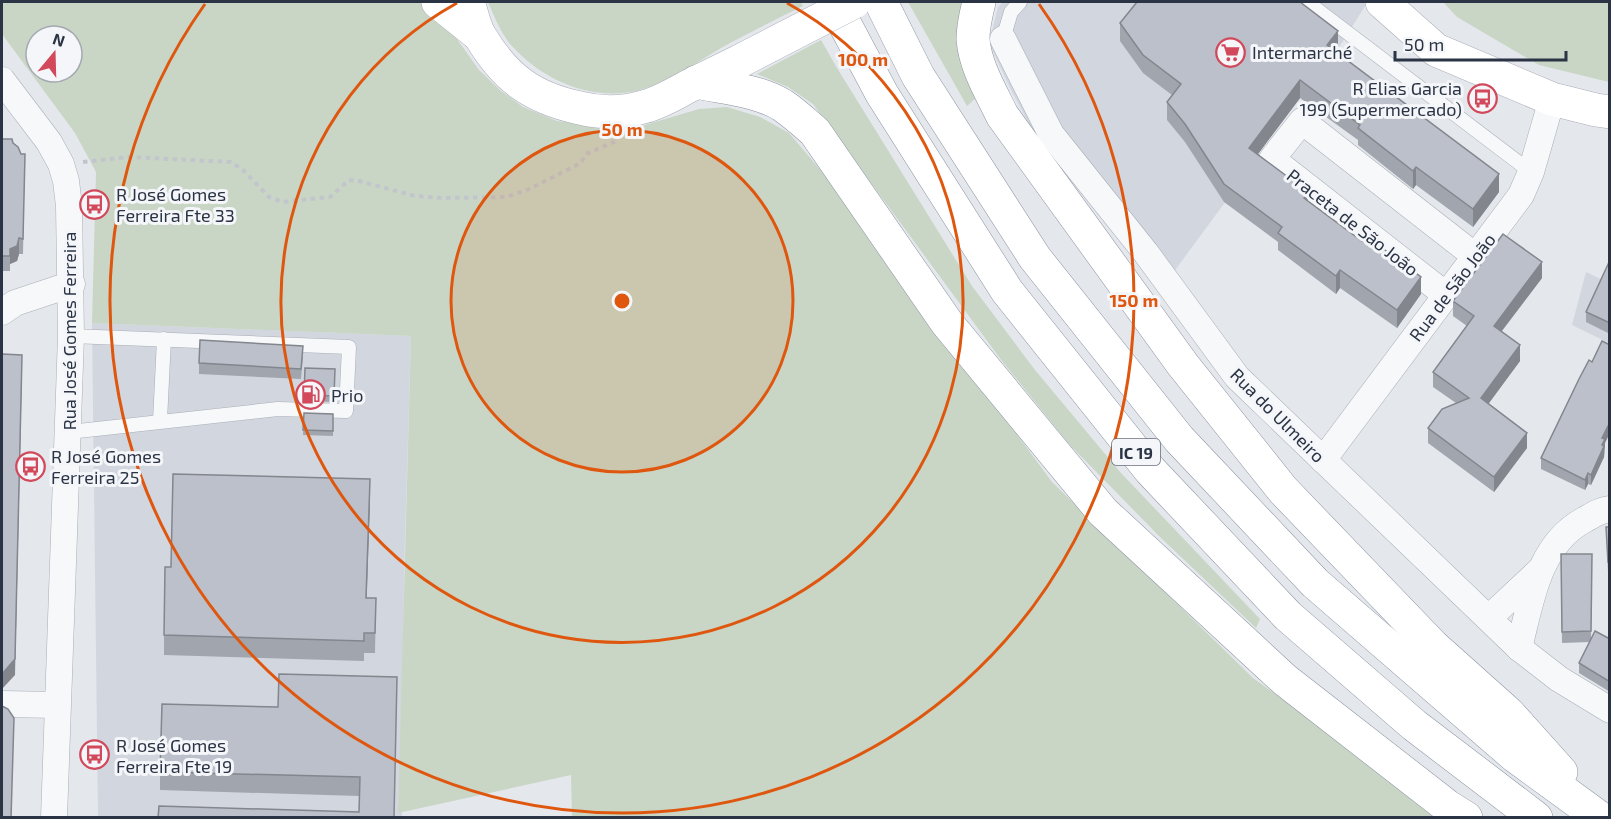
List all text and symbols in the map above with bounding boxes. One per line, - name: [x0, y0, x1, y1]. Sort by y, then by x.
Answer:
- north arrow: [24, 24, 84, 84]
- scale bar: [1395, 24, 1566, 62]
- text: N: [50, 28, 68, 50]
- text: 50 m: [1404, 33, 1444, 55]
- supermarket icon: Intermarché: [1215, 36, 1247, 68]
- place label: Intermarché: [1252, 41, 1352, 63]
- text: 100 m: [838, 48, 888, 70]
- place label: R Elias Garcia 199 (Supermercado): [1300, 77, 1462, 120]
- bus stop icon: R Elias Garcia 199 (Supermercado): [1467, 82, 1499, 114]
- text: 50 m: [601, 118, 643, 140]
- street label: Praceta de São João: [1283, 164, 1423, 280]
- place label: R José Gomes Ferreira Fte 33: [116, 183, 235, 226]
- bus stop icon: R José Gomes Ferreira Fte 33: [79, 188, 111, 220]
- street label: Rua de São João: [1404, 229, 1500, 345]
- street label: Rua José Gomes Ferreira: [58, 232, 80, 430]
- text: 150 m: [1110, 289, 1158, 311]
- centre of rings: [612, 291, 632, 311]
- street label: Rua do Ulmeiro: [1226, 363, 1330, 467]
- fuel station icon: Prio: [294, 379, 326, 411]
- place label: Prio: [331, 384, 364, 406]
- road number: IC 19: [1112, 439, 1160, 465]
- place label: R José Gomes Ferreira 25: [51, 445, 161, 488]
- bus stop icon: R José Gomes Ferreira 25: [14, 450, 46, 482]
- place label: R José Gomes Ferreira Fte 19: [116, 734, 232, 777]
- bus stop icon: R José Gomes Ferreira Fte 19: [79, 739, 111, 771]

